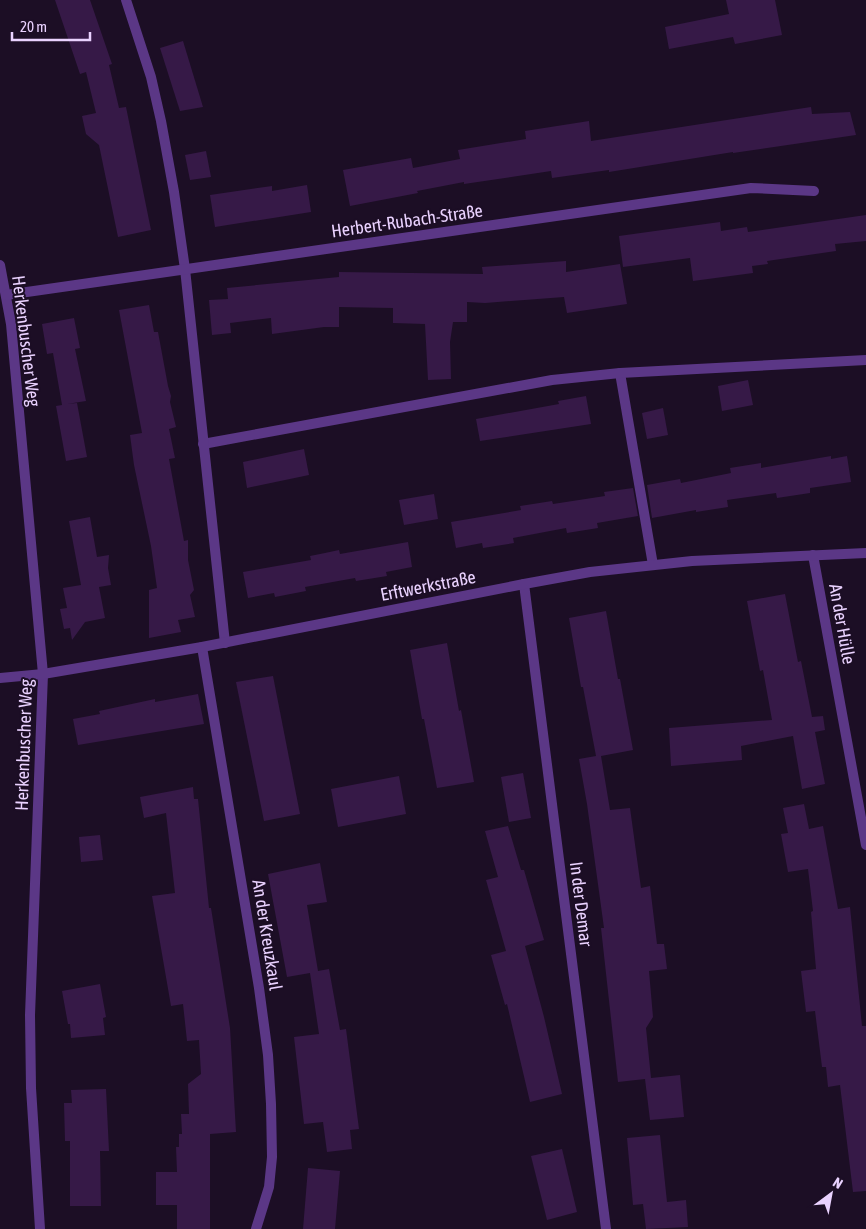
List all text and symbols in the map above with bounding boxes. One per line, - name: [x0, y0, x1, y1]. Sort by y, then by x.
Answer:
- scale bar: [12, 10, 90, 42]
- text: 20 m: [20, 18, 47, 35]
- street label: Herbert-Rubach-Straße: [330, 199, 484, 242]
- street label: Herkenbuscher Weg: [8, 274, 45, 408]
- street label: Erftwerkstraße: [379, 566, 477, 605]
- street label: An der Hülle: [825, 582, 860, 666]
- street label: Herkenbuscher Weg: [11, 679, 36, 811]
- street label: In der Demar: [566, 860, 597, 948]
- street label: An der Kreuzkaul: [248, 878, 287, 992]
- north arrow: [806, 1169, 856, 1219]
- text: N: [830, 1174, 846, 1192]

